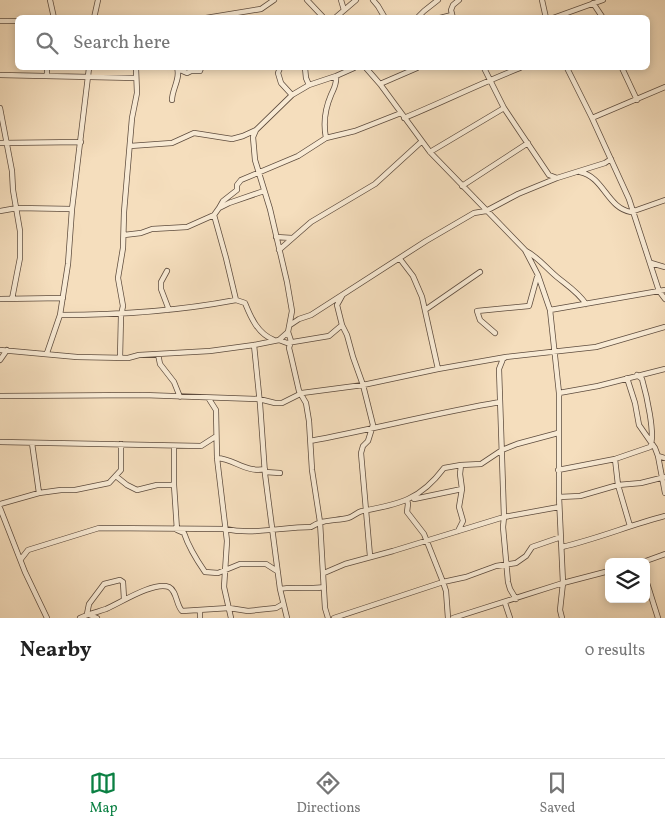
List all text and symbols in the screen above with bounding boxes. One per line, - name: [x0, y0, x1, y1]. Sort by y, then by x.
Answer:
- search box: [15, 15, 650, 70]
- icon: search: [33, 29, 61, 57]
- text: Search here: [73, 30, 170, 56]
- map controls: [605, 558, 650, 603]
- button: layers: [605, 558, 650, 603]
- text: Nearby: [20, 636, 91, 665]
- text: 0 results: [585, 640, 645, 662]
- tab: Map: [89, 769, 117, 818]
- tab: Directions: [296, 769, 361, 818]
- tab: Saved: [539, 769, 576, 818]

